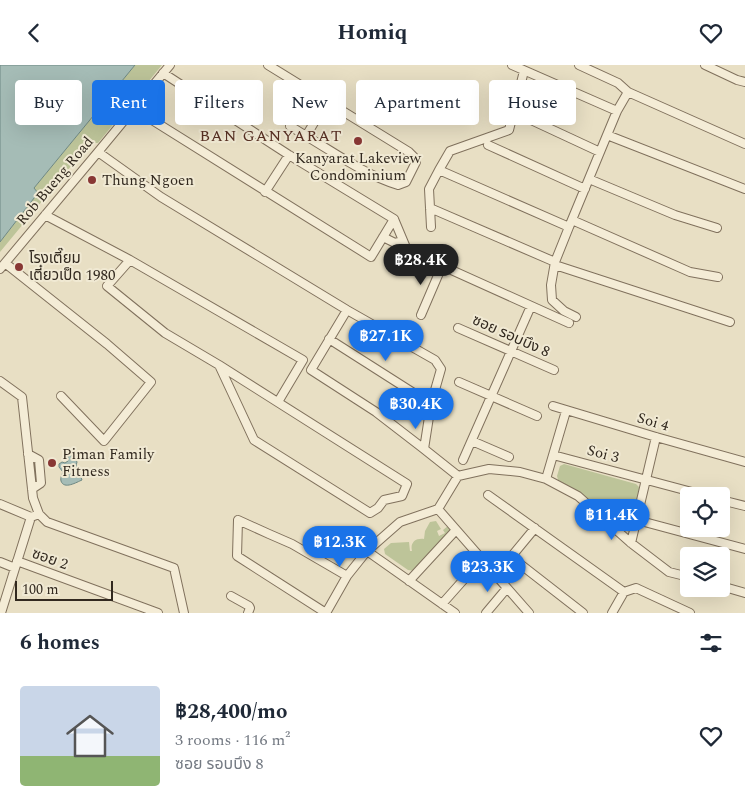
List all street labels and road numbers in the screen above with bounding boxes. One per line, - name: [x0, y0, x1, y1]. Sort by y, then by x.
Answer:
- street label: Rob Bueng Road: [11, 131, 99, 231]
- street label: ซอย รอบบึง 8: [468, 309, 554, 363]
- street label: Soi 4: [634, 406, 672, 438]
- street label: Soi 3: [584, 439, 622, 469]
- street label: ซอย 2: [29, 542, 71, 576]

